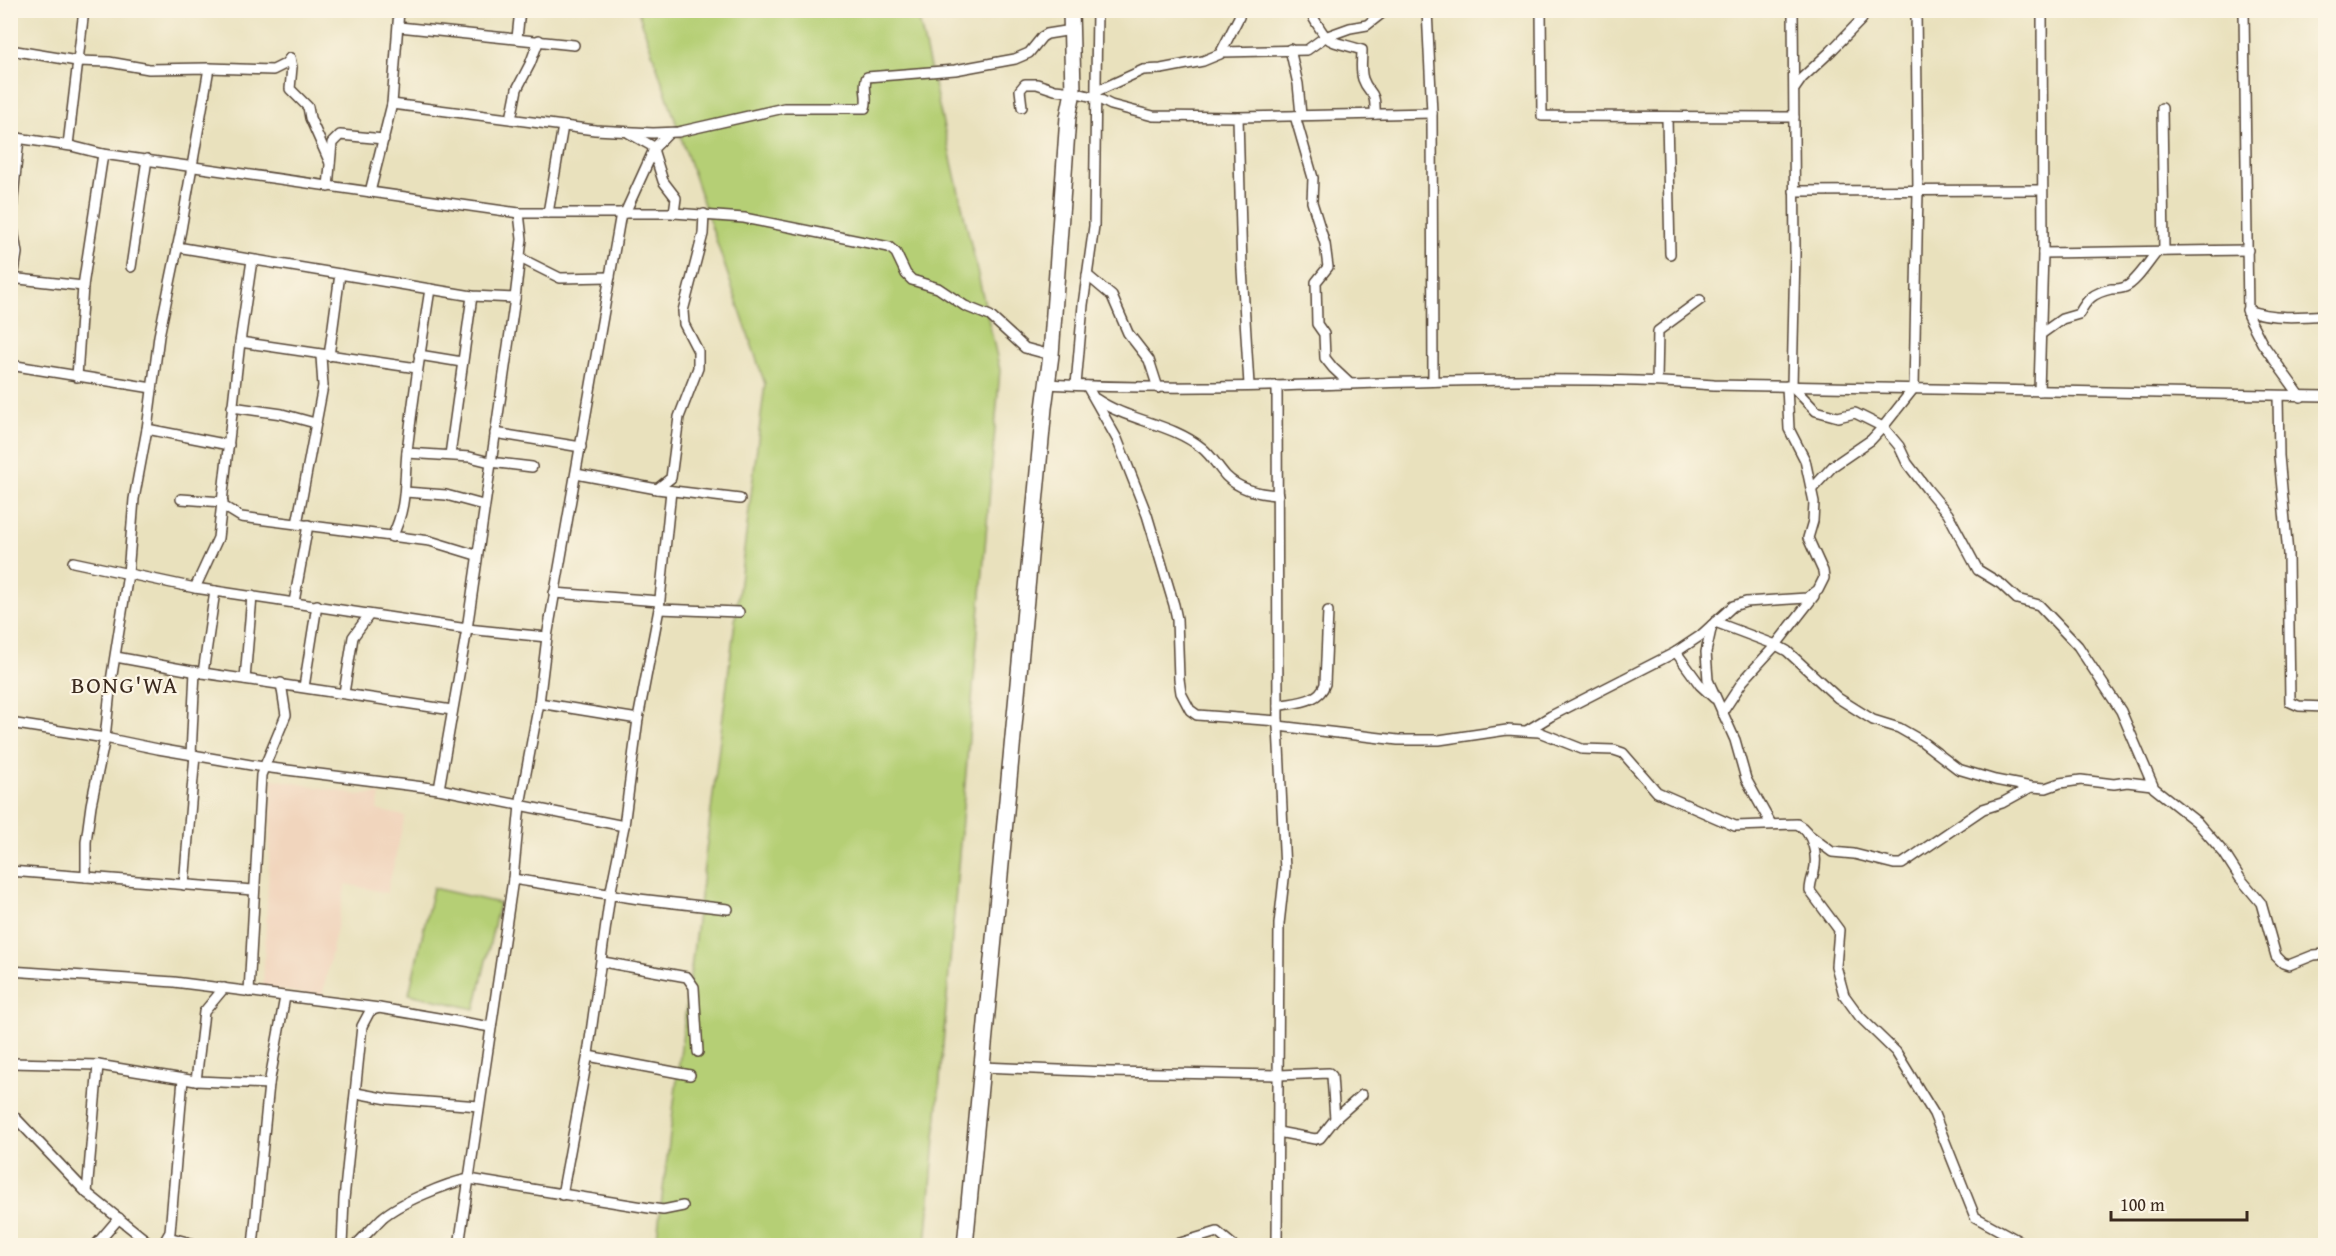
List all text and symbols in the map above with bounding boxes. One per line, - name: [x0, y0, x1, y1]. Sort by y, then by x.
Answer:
- district label: BONG'WA: [71, 667, 179, 702]
- scale bar: [2111, 1184, 2248, 1222]
- text: 100 m: [2120, 1191, 2165, 1218]

